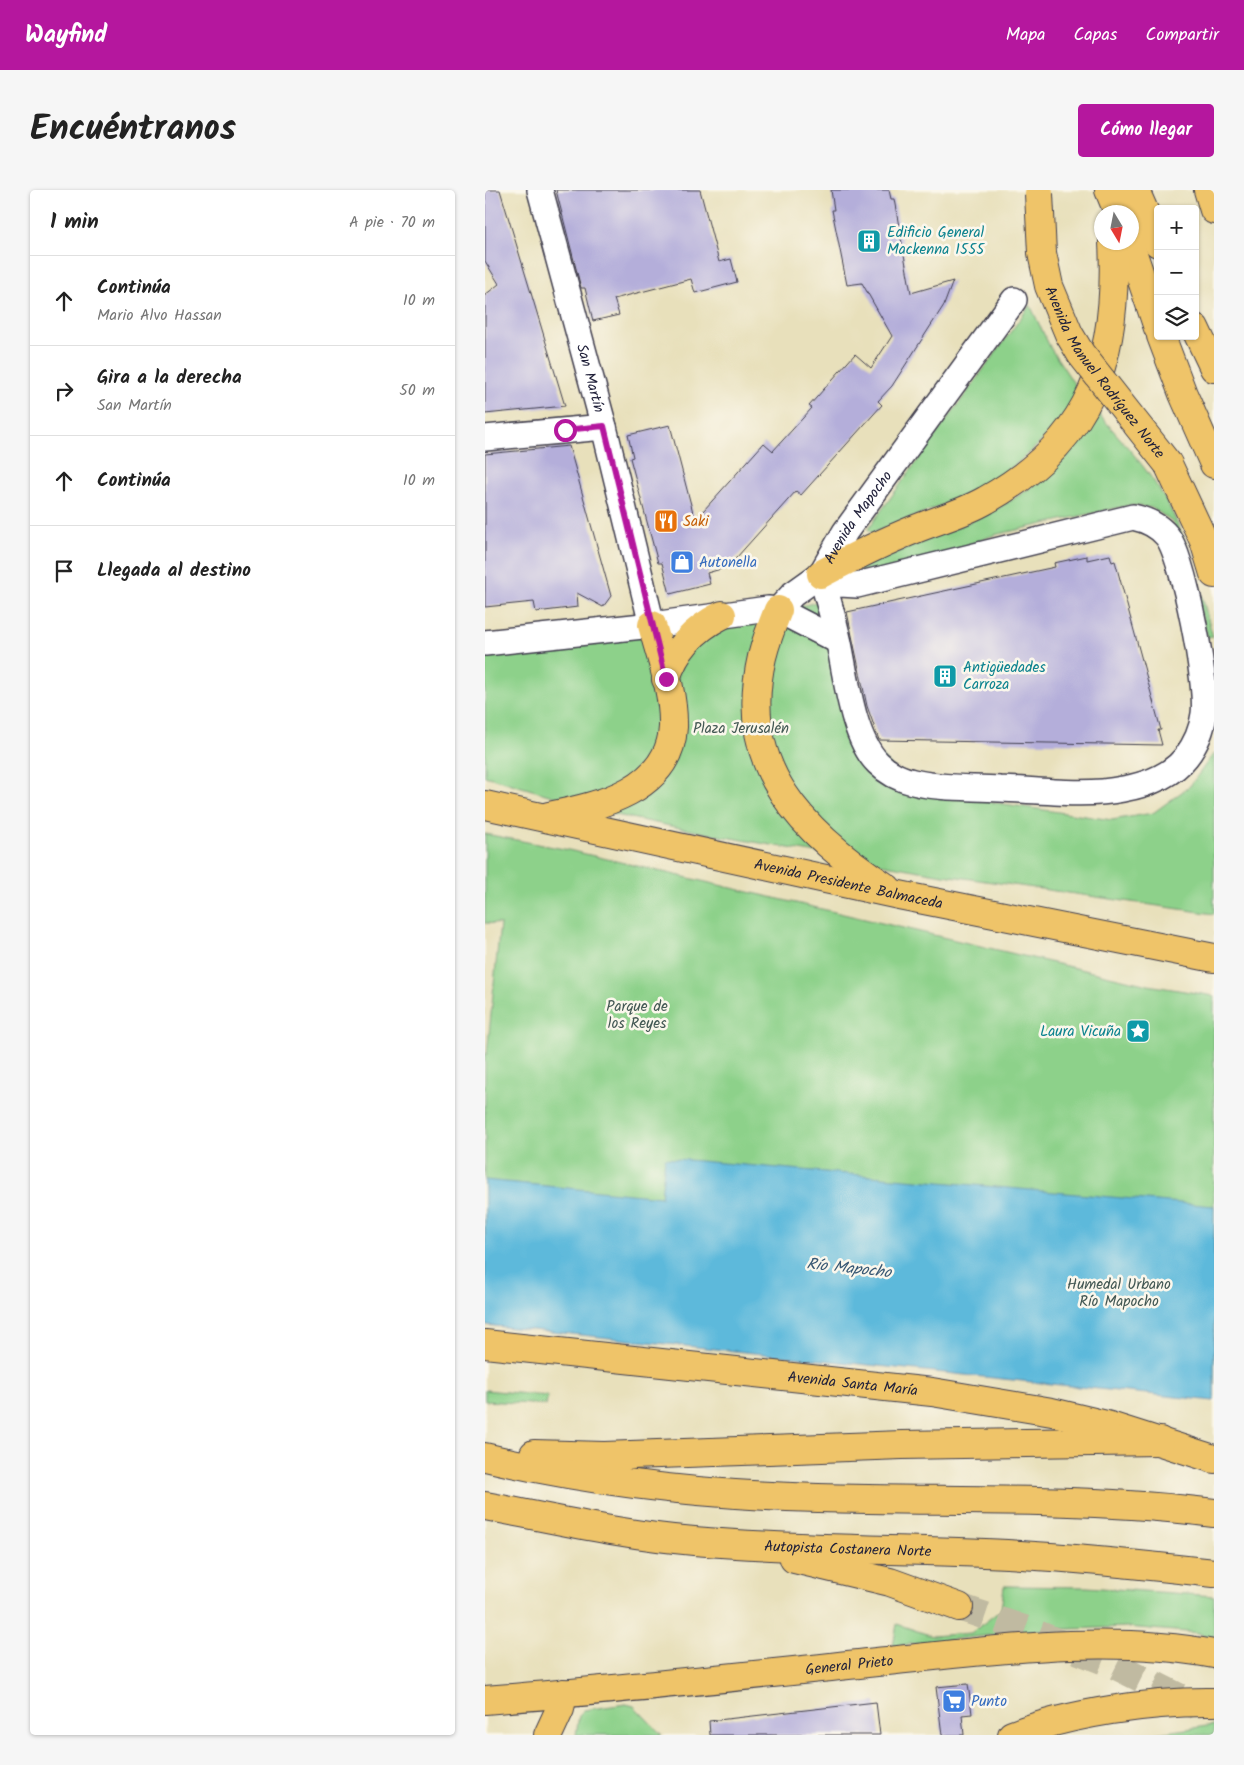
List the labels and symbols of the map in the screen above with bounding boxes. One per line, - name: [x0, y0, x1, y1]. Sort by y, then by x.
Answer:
- north arrow: [1094, 205, 1139, 250]
- place label: Edificio General Mackenna 1555: [887, 221, 985, 262]
- building icon: Edificio General Mackenna 1555: [856, 228, 882, 254]
- street label: Avenida Manuel Rodríguez Norte: [1037, 282, 1171, 464]
- street label: San Martín: [569, 341, 611, 416]
- route start: [554, 419, 577, 442]
- street label: Avenida Mapocho: [818, 466, 899, 569]
- restaurant icon: Saki: [653, 508, 679, 534]
- place label: Saki: [683, 510, 710, 534]
- shop icon: Autonella: [669, 549, 695, 575]
- place label: Autonella: [699, 551, 757, 575]
- place label: Antigüedades Carroza: [963, 656, 1046, 697]
- building icon: Antigüedades Carroza: [932, 663, 958, 689]
- route end: [655, 668, 678, 691]
- park label: Plaza Jerusalén: [693, 717, 789, 741]
- street label: Avenida Presidente Balmaceda: [752, 853, 945, 916]
- park label: Parque de los Reyes: [606, 995, 668, 1036]
- place icon: Laura Vicuña: [1125, 1018, 1151, 1044]
- place label: Laura Vicuña: [1040, 1020, 1121, 1044]
- water label: Río Mapocho: [805, 1252, 894, 1286]
- park label: Humedal Urbano Río Mapocho: [1067, 1273, 1171, 1314]
- street label: Avenida Santa María: [786, 1366, 919, 1403]
- street label: Autopista Costanera Norte: [764, 1535, 932, 1564]
- street label: General Prieto: [804, 1649, 895, 1683]
- supermarket icon: Punto: [941, 1688, 967, 1714]
- place label: Punto: [971, 1690, 1007, 1714]

